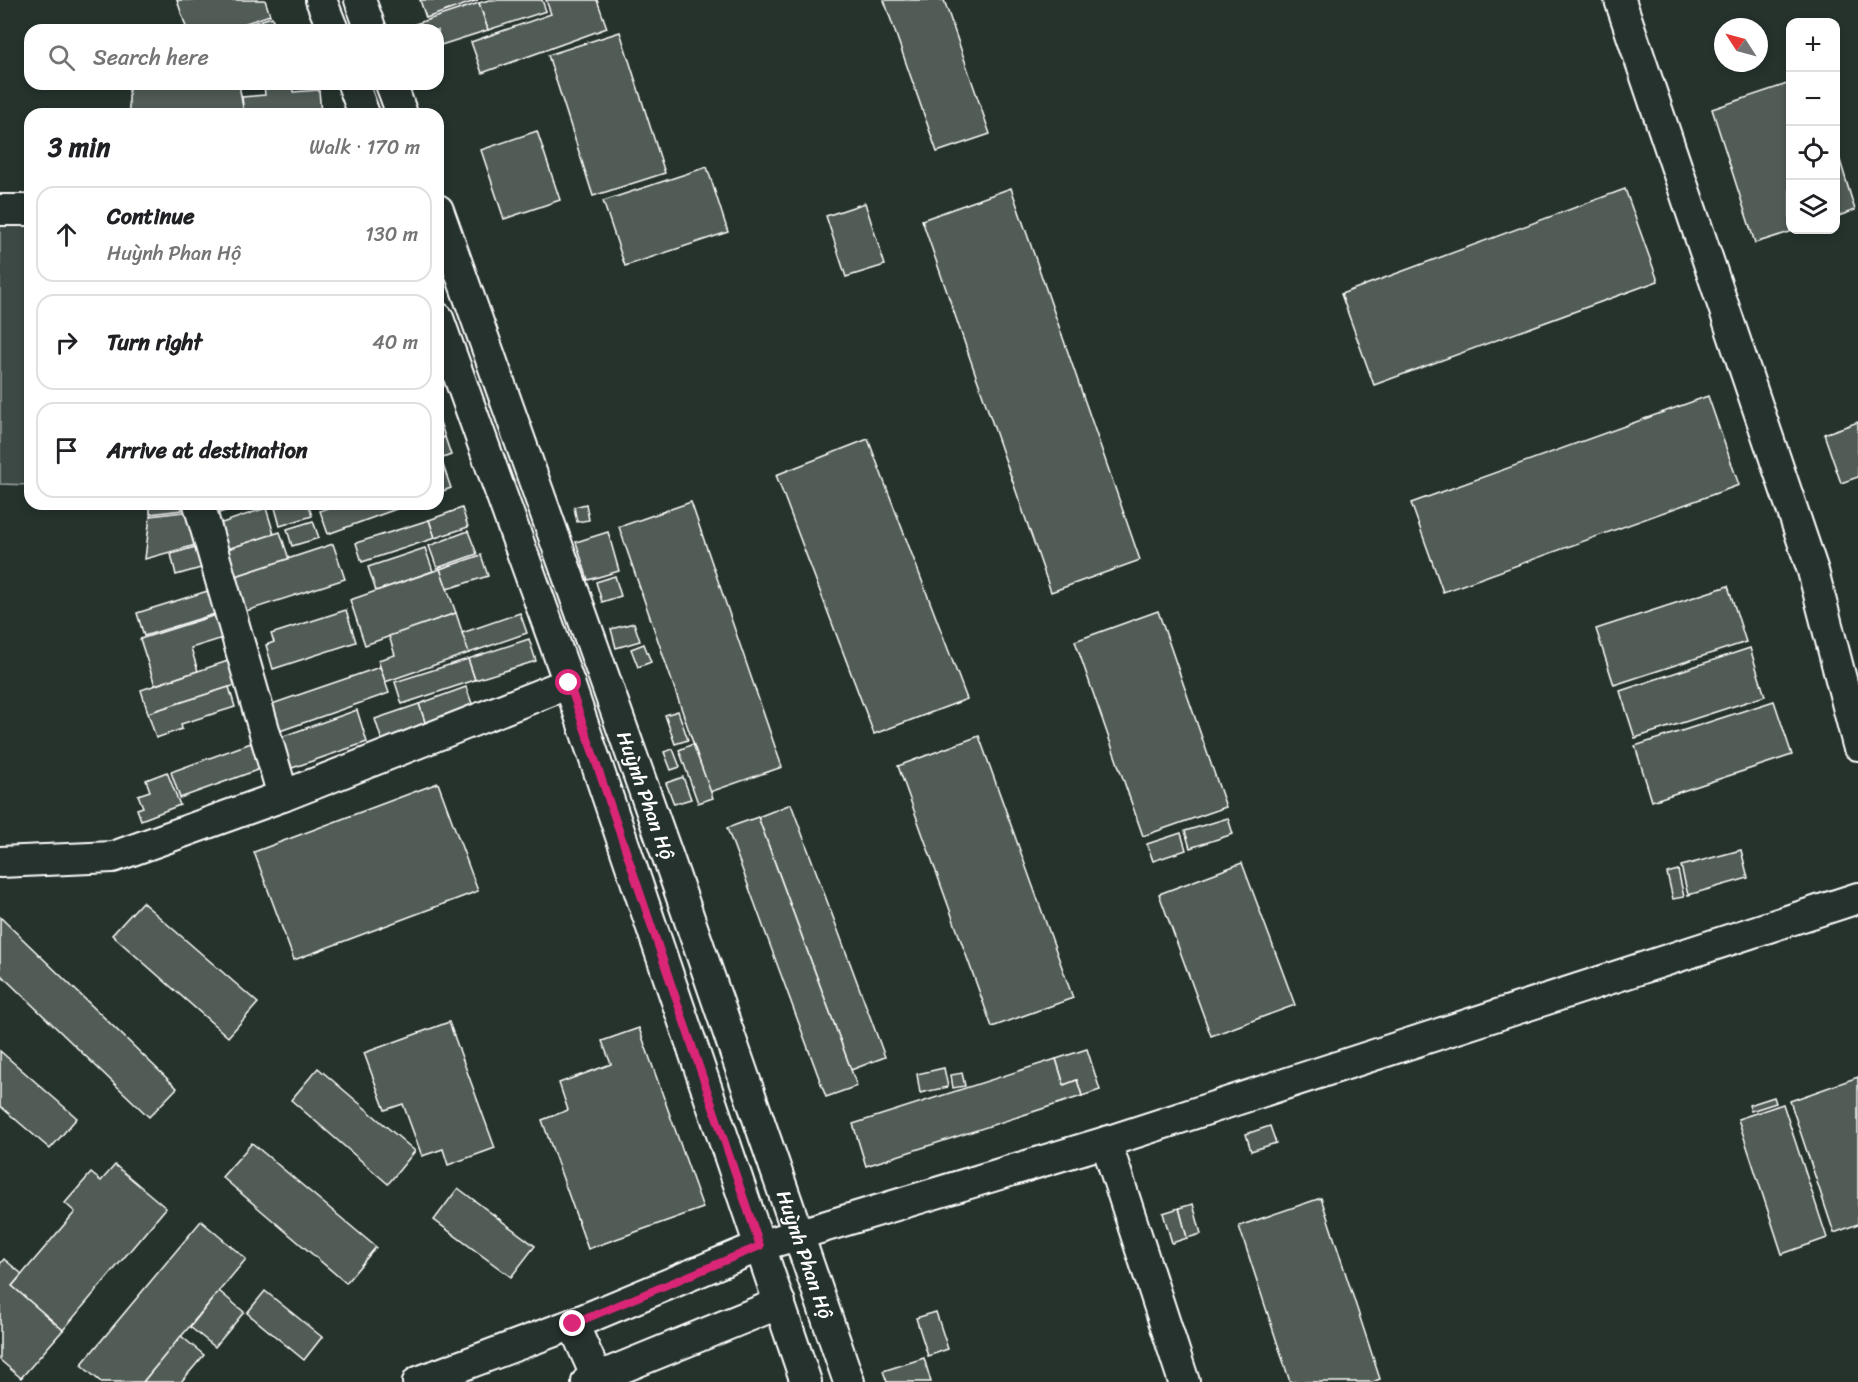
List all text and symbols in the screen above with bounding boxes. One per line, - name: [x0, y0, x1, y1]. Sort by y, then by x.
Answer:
- north arrow: [1714, 18, 1768, 72]
- map controls: [1786, 18, 1840, 234]
- button: +: [1786, 18, 1840, 72]
- search box: [24, 24, 444, 90]
- text: Search here: [93, 38, 209, 77]
- icon: search: [45, 41, 78, 74]
- button: −: [1786, 72, 1840, 126]
- text: 3 min: [48, 124, 110, 170]
- button: locate: [1786, 126, 1840, 180]
- text: Walk · 170 m: [309, 130, 420, 165]
- button: layers: [1786, 180, 1840, 234]
- text: Continue: [107, 197, 195, 236]
- text: 130 m: [365, 217, 418, 252]
- icon: ahead: [50, 218, 83, 251]
- text: Huỳnh Phan Hộ: [107, 236, 241, 271]
- text: Turn right: [107, 323, 202, 362]
- text: 40 m: [372, 325, 418, 360]
- icon: right: [50, 326, 83, 359]
- text: Arrive at destination: [107, 431, 308, 470]
- icon: arrive: [50, 434, 83, 467]
- route start: [555, 669, 581, 695]
- street label: Huỳnh Phan Hộ: [606, 726, 685, 865]
- street label: Huỳnh Phan Hộ: [766, 1185, 843, 1325]
- route end: [559, 1310, 585, 1336]

